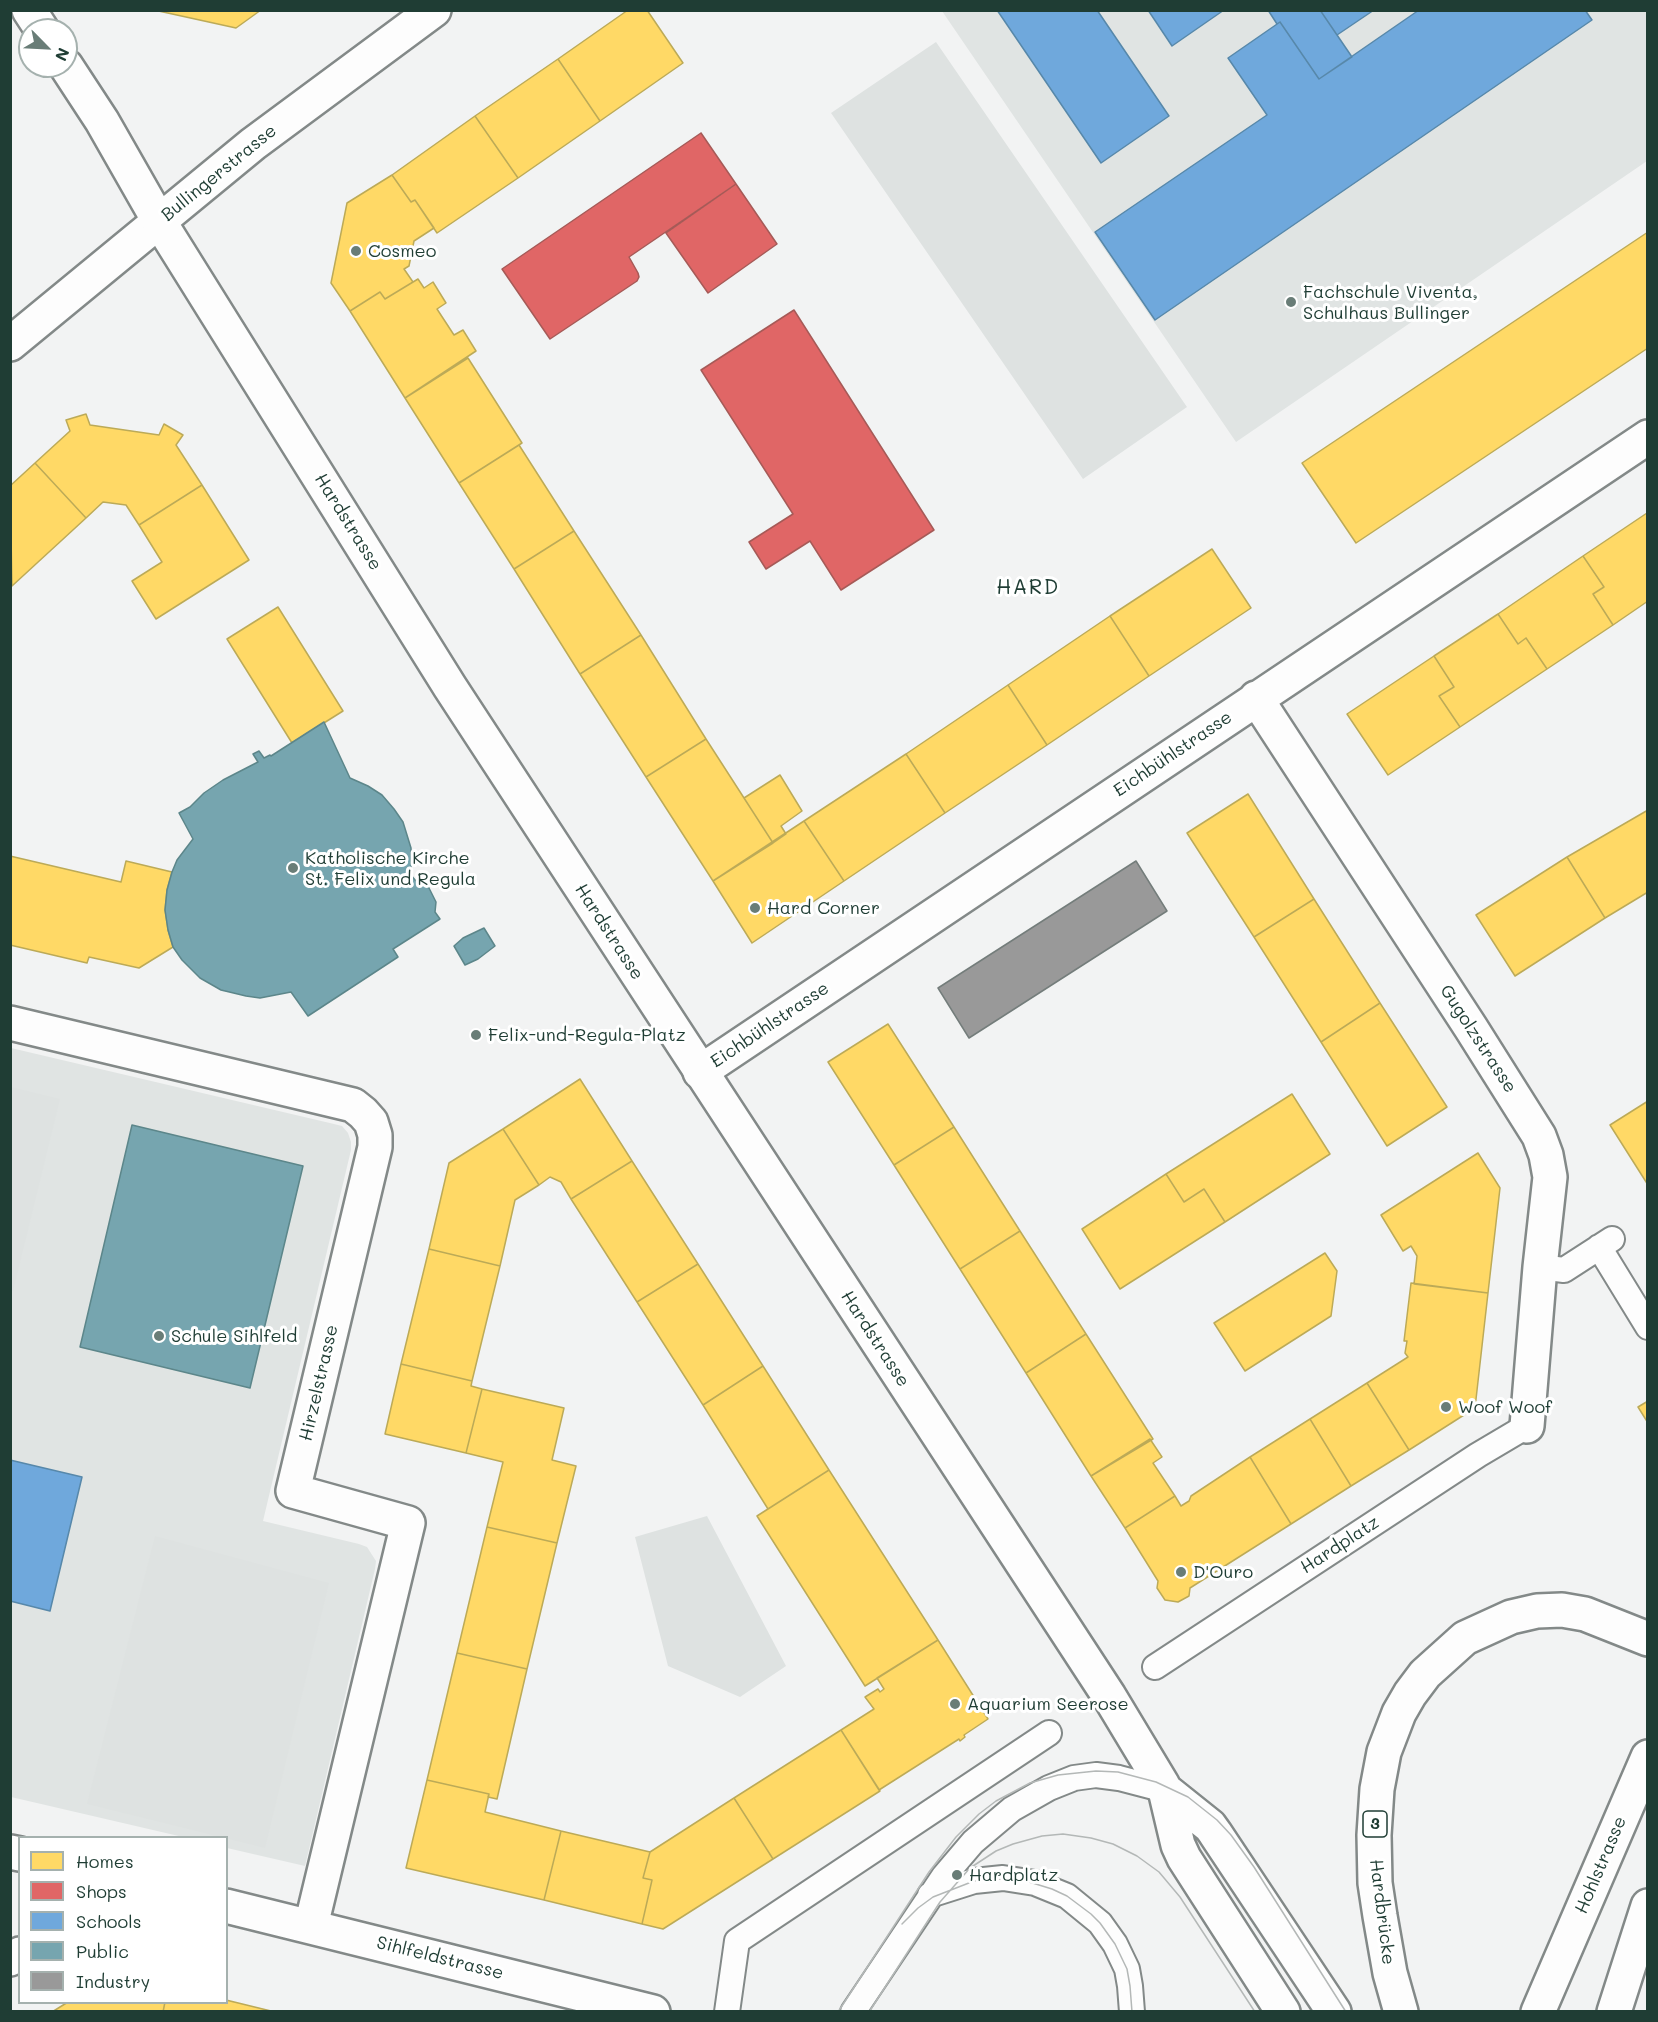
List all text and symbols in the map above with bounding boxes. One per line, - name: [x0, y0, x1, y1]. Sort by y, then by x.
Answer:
- north arrow: [18, 18, 78, 78]
- text: N: [51, 45, 75, 65]
- street label: Bullingerstrasse: [157, 120, 281, 226]
- place label: Cosmeo: [368, 240, 436, 262]
- marker: Cosmeo: [349, 244, 363, 258]
- place label: Fachschule Viventa, Schulhaus Bullinger: [1303, 281, 1478, 324]
- marker: Fachschule Viventa, Schulhaus Bullinger: [1284, 295, 1298, 309]
- street label: Hardstrasse: [310, 470, 386, 574]
- district label: HARD: [996, 575, 1060, 601]
- street label: Eichbühlstrasse: [1110, 706, 1236, 802]
- place label: Katholische Kirche St. Felix und Regula: [305, 847, 476, 890]
- marker: Katholische Kirche St. Felix und Regula: [286, 861, 300, 875]
- street label: Hardstrasse: [570, 880, 648, 984]
- place label: Hard Corner: [767, 897, 880, 919]
- marker: Hard Corner: [748, 901, 762, 915]
- street label: Eichbühlstrasse: [707, 977, 833, 1073]
- street label: Gugolzstrasse: [1435, 981, 1521, 1097]
- place label: Felix-und-Regula-Platz: [488, 1024, 686, 1046]
- marker: Felix-und-Regula-Platz: [469, 1028, 483, 1042]
- street label: Hardstrasse: [836, 1287, 914, 1391]
- street label: Hirzelstrasse: [295, 1323, 343, 1443]
- place label: Schule Sihlfeld: [171, 1325, 298, 1347]
- marker: Schule Sihlfeld: [152, 1329, 166, 1343]
- place label: Woof Woof: [1458, 1396, 1552, 1418]
- marker: Woof Woof: [1439, 1400, 1453, 1414]
- street label: Hardplatz: [1297, 1512, 1383, 1578]
- place label: D'Ouro: [1193, 1561, 1253, 1583]
- marker: D'Ouro: [1174, 1565, 1188, 1579]
- place label: Aquarium Seerose: [967, 1693, 1129, 1715]
- marker: Aquarium Seerose: [948, 1697, 962, 1711]
- road number: 3: [1363, 1811, 1387, 1837]
- street label: Hohlstrasse: [1571, 1813, 1631, 1917]
- legend: [18, 1836, 228, 2004]
- text: Homes: [76, 1849, 134, 1873]
- street label: Hardbrücke: [1365, 1858, 1399, 1966]
- place label: Hardplatz: [969, 1864, 1058, 1886]
- marker: Hardplatz: [950, 1868, 964, 1882]
- text: Shops: [76, 1879, 127, 1903]
- text: Schools: [76, 1909, 141, 1933]
- street label: Sihlfeldstrasse: [374, 1932, 506, 1984]
- text: Public: [76, 1939, 129, 1963]
- text: Industry: [76, 1969, 150, 1993]

